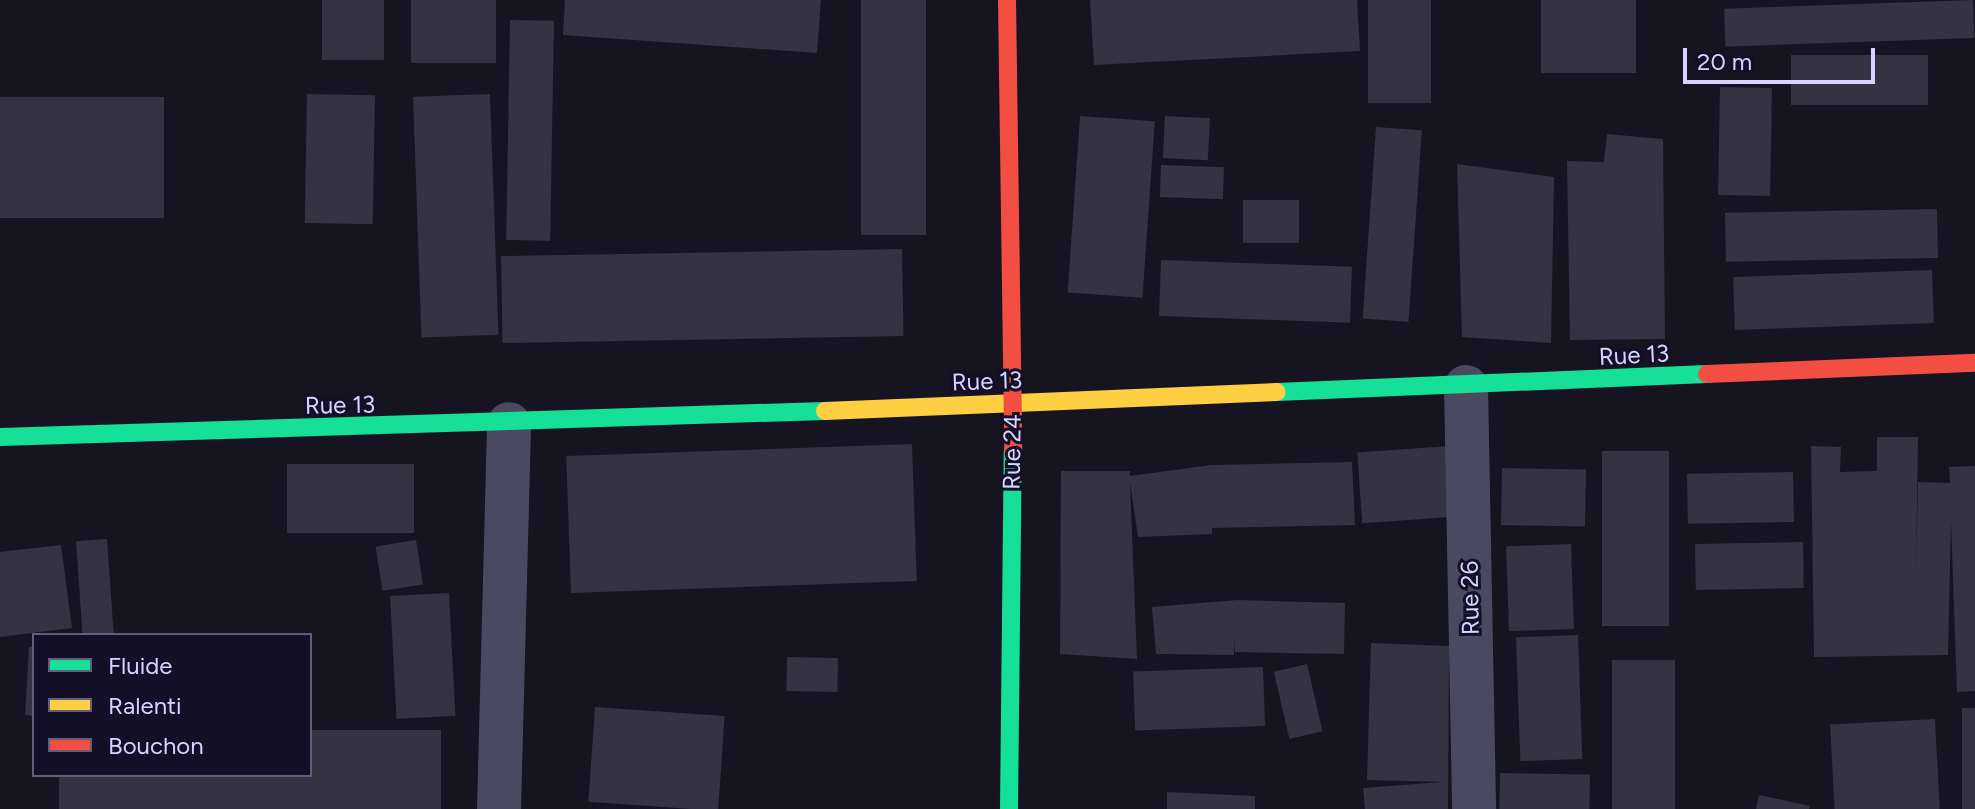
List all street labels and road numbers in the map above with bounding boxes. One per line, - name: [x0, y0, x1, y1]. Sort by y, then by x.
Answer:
- street label: Rue 13: [1598, 339, 1670, 371]
- street label: Rue 13: [951, 365, 1023, 397]
- street label: Rue 13: [305, 390, 375, 420]
- street label: Rue 24: [997, 414, 1027, 490]
- street label: Rue 26: [1455, 561, 1485, 635]

